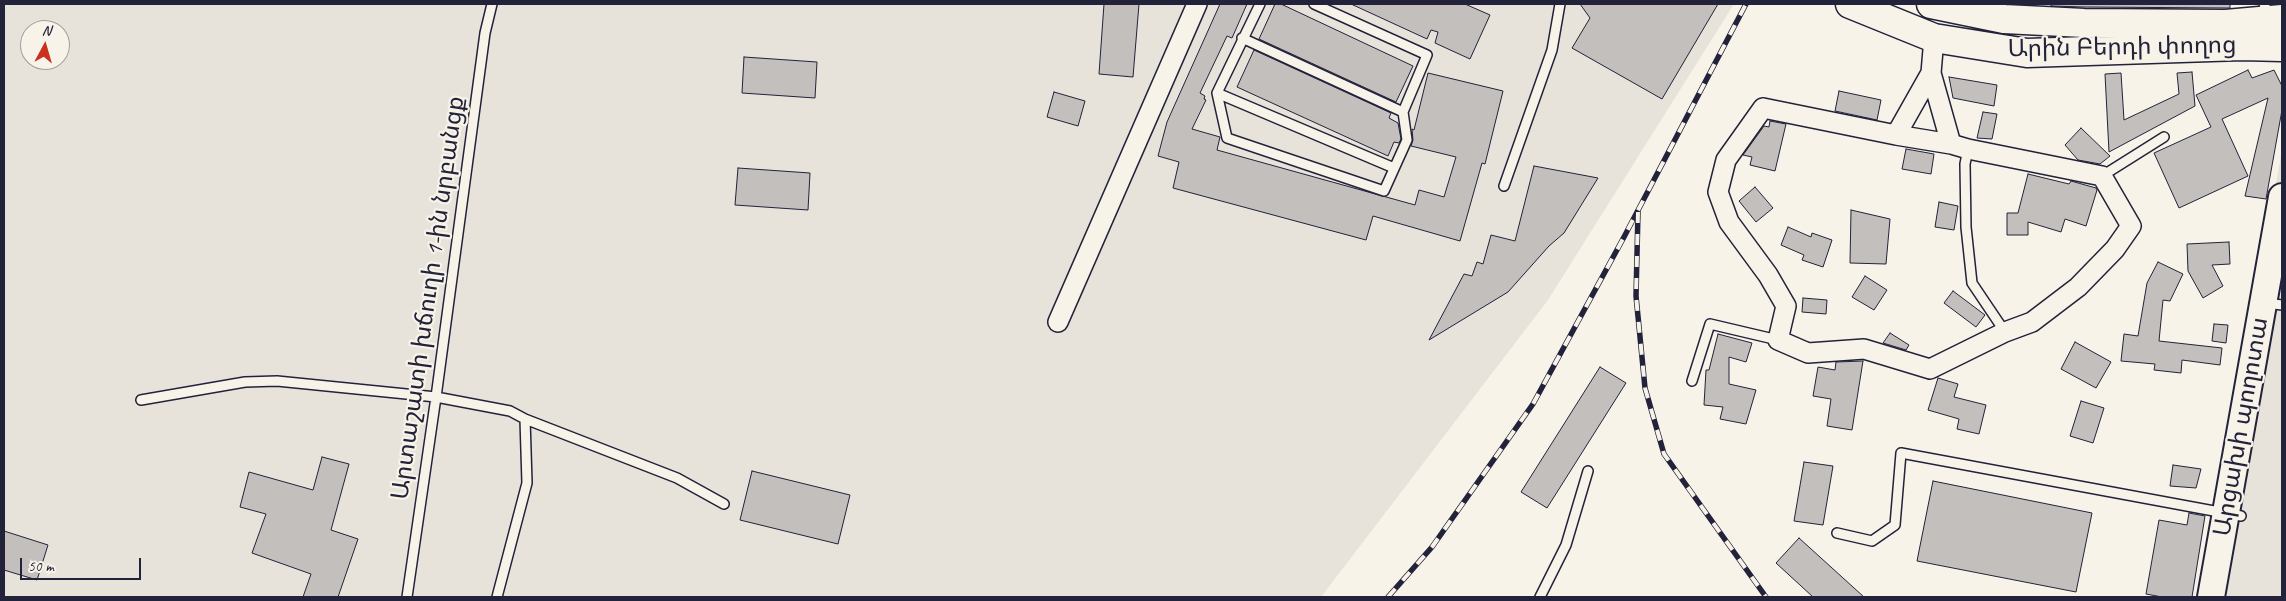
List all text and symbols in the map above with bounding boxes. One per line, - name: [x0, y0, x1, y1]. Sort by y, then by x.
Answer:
- north arrow: [20, 20, 70, 70]
- text: N: [41, 22, 52, 39]
- street label: Արին Բերդի փողոց: [2007, 32, 2237, 64]
- street label: Արտաշատի խճուղի 1-ին նրբանցք: [386, 94, 472, 502]
- street label: Արցախի պողոտա: [2209, 315, 2275, 539]
- scale bar: [22, 548, 144, 580]
- text: 50 m: [28, 557, 54, 576]

